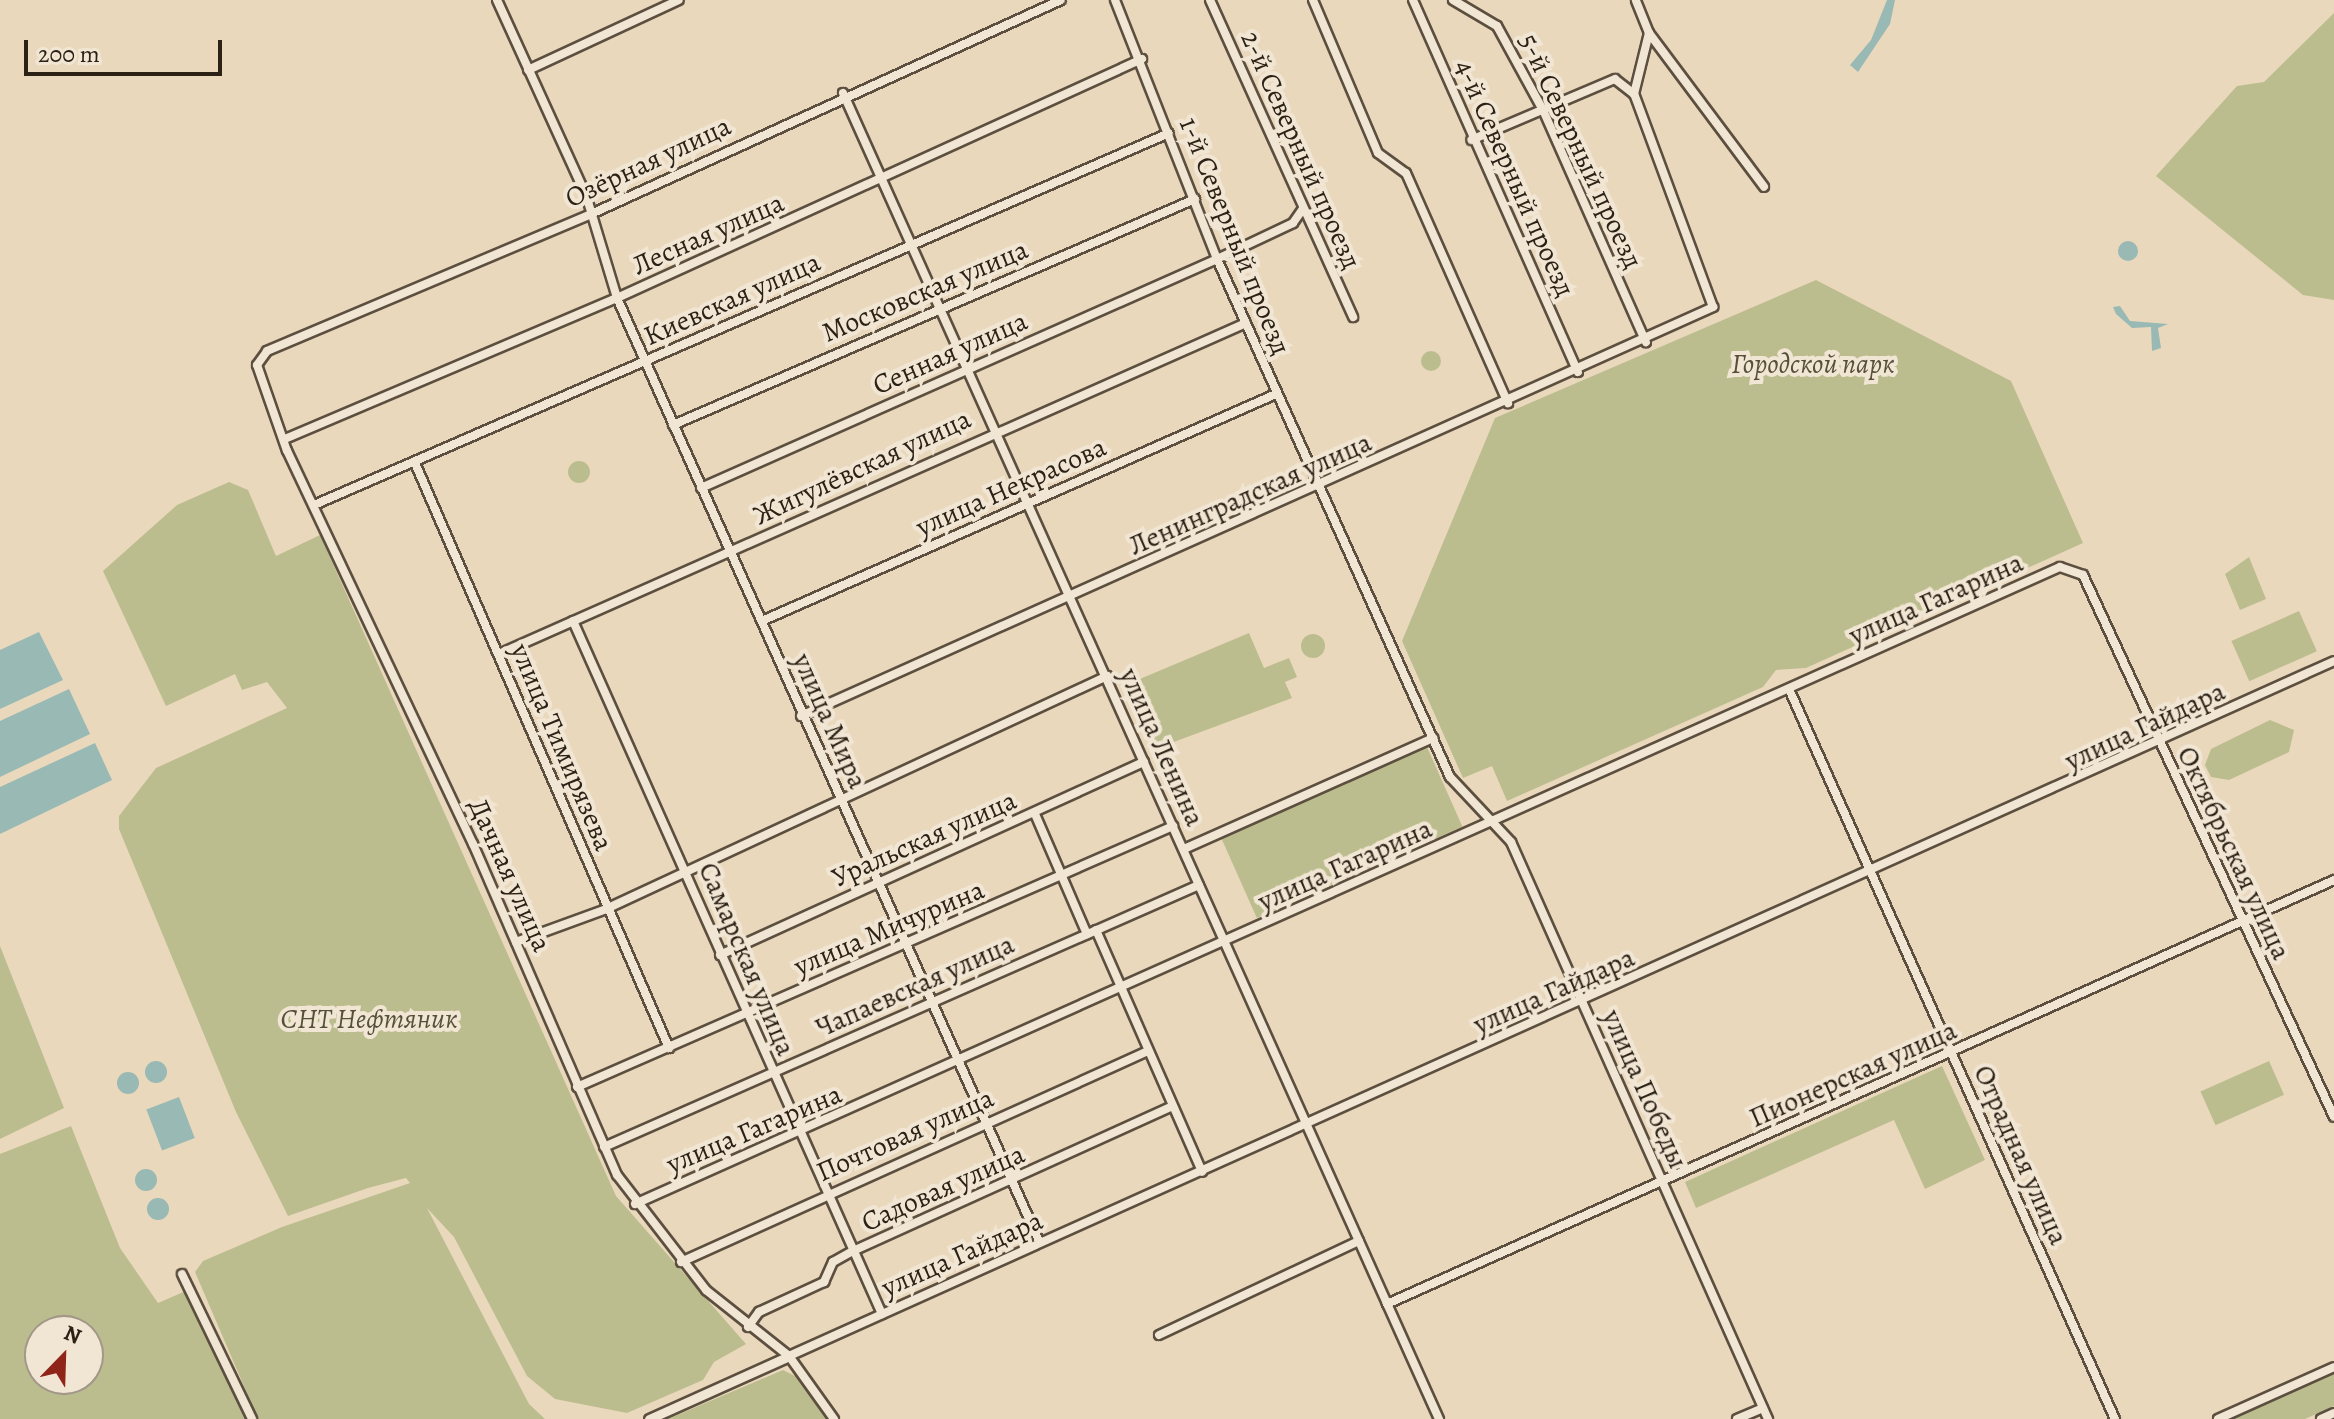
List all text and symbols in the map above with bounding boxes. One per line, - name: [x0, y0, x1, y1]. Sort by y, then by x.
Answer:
- scale bar: [28, 24, 226, 74]
- street label: 2-й Северный проезд: [1233, 26, 1369, 274]
- street label: 5-й Северный проезд: [1512, 28, 1650, 274]
- text: 200 m: [38, 38, 100, 70]
- street label: 4-й Северный проезд: [1448, 54, 1582, 302]
- street label: Озёрная улица: [560, 109, 736, 215]
- street label: 1-й Северный проезд: [1172, 112, 1298, 360]
- street label: Лесная улица: [627, 186, 789, 282]
- street label: Московская улица: [817, 232, 1033, 350]
- street label: Киевская улица: [638, 245, 826, 353]
- street label: Сенная улица: [867, 304, 1033, 402]
- park label: Городской парк: [1731, 347, 1895, 381]
- street label: Жигулёвская улица: [748, 402, 976, 532]
- street label: Ленинградская улица: [1123, 425, 1377, 563]
- street label: улица Некрасова: [911, 430, 1111, 544]
- street label: улица Гагарина: [1844, 546, 2028, 652]
- street label: улица Тимирязева: [503, 638, 621, 856]
- street label: улица Мира: [785, 648, 875, 794]
- street label: улица Ленина: [1112, 663, 1212, 831]
- street label: улица Гайдара: [2060, 674, 2230, 778]
- street label: Октябрьская улица: [2170, 741, 2298, 965]
- street label: Уральская улица: [827, 783, 1021, 895]
- street label: Дачная улица: [461, 793, 559, 957]
- street label: улица Гагарина: [1253, 812, 1437, 918]
- street label: Самарская улица: [691, 857, 803, 1061]
- street label: улица Мичурина: [789, 873, 989, 983]
- street label: Чапаевская улица: [811, 927, 1019, 1045]
- street label: улица Гайдара: [1468, 941, 1640, 1041]
- park label: СНТ Нефтяник: [280, 1002, 458, 1036]
- street label: улица Победы: [1595, 1004, 1695, 1174]
- street label: Пионерская улица: [1744, 1013, 1962, 1135]
- street label: Отрадная улица: [1966, 1060, 2076, 1250]
- street label: улица Гагарина: [661, 1077, 847, 1181]
- street label: Почтовая улица: [811, 1081, 999, 1189]
- street label: Садовая улица: [856, 1137, 1030, 1239]
- street label: улица Гайдара: [876, 1204, 1048, 1304]
- north arrow: [24, 1315, 104, 1395]
- text: N: [59, 1318, 86, 1352]

